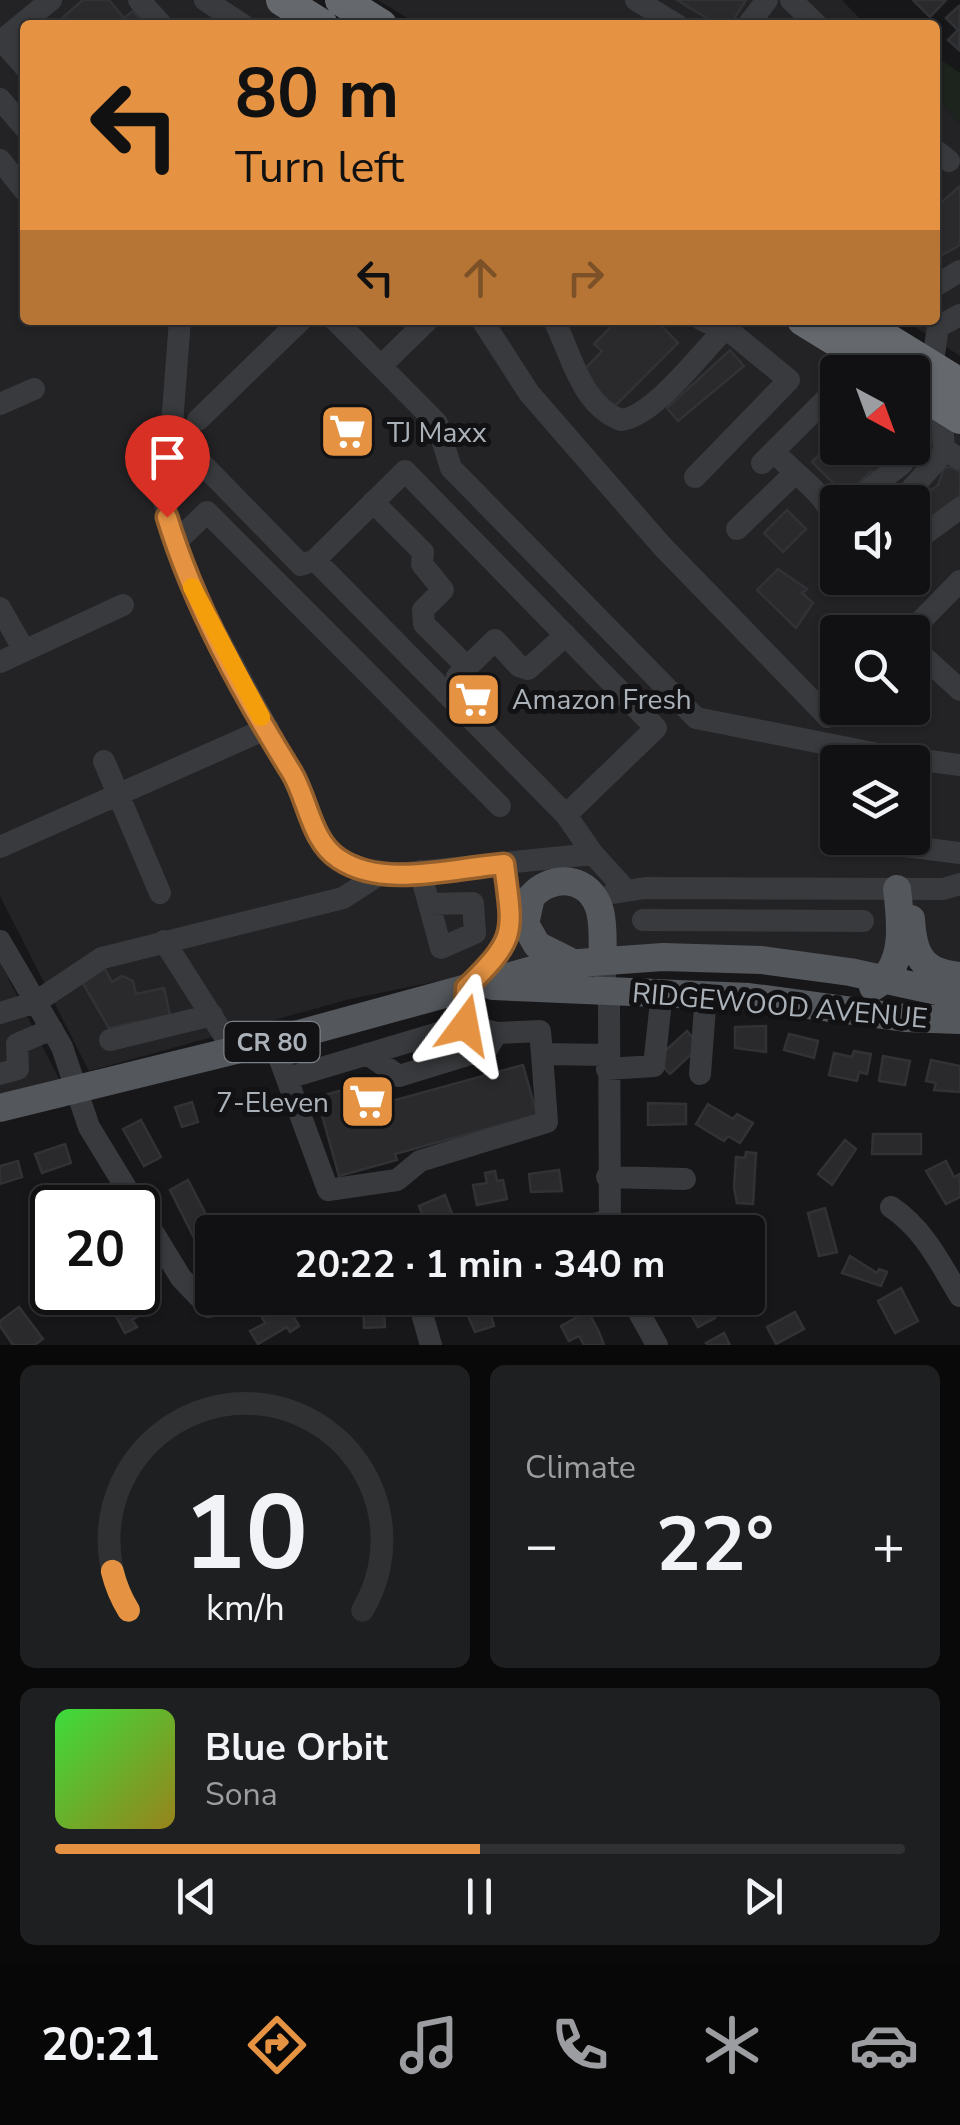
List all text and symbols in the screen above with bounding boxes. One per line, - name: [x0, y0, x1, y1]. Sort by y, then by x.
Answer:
- text: 80 m: [235, 46, 399, 142]
- icon: left: [70, 60, 200, 190]
- text: Turn left: [235, 137, 404, 198]
- icon: left: [348, 250, 403, 305]
- icon: ahead: [453, 250, 508, 305]
- icon: right: [558, 250, 613, 305]
- north arrow: [820, 355, 930, 465]
- map controls: [820, 355, 930, 855]
- supermarket icon: TJ Maxx: [318, 402, 378, 462]
- place label: TJ Maxx: [387, 414, 487, 452]
- pin: [125, 415, 210, 518]
- icon: arrive: [140, 430, 195, 485]
- button: sound: [820, 485, 930, 595]
- button: search: [820, 615, 930, 725]
- supermarket icon: Amazon Fresh: [443, 669, 503, 729]
- place label: Amazon Fresh: [512, 681, 692, 719]
- button: layers: [820, 745, 930, 855]
- position arrow: [413, 973, 517, 1077]
- street label: RIDGEWOOD AVENUE: [631, 974, 929, 1038]
- road number: CR 80: [224, 1022, 320, 1062]
- supermarket icon: 7-Eleven: [338, 1072, 398, 1132]
- place label: 7-Eleven: [216, 1084, 329, 1122]
- speed limit sign: 20: [30, 1185, 160, 1315]
- text: 20:22 · 1 min · 340 m: [295, 1239, 665, 1290]
- text: Climate: [525, 1446, 636, 1489]
- text: 10: [183, 1463, 307, 1605]
- text: 22°: [656, 1494, 774, 1596]
- text: −: [525, 1508, 558, 1583]
- text: +: [872, 1508, 905, 1583]
- text: km/h: [206, 1584, 284, 1633]
- text: Blue Orbit: [205, 1722, 388, 1773]
- text: Sona: [205, 1773, 278, 1816]
- icon: previous: [169, 1869, 224, 1924]
- icon: pause: [452, 1869, 507, 1924]
- icon: next: [736, 1869, 791, 1924]
- icon: directions: [242, 2010, 312, 2080]
- icon: music: [394, 2010, 464, 2080]
- icon: phone: [545, 2010, 615, 2080]
- icon: climate: [697, 2010, 767, 2080]
- icon: car: [849, 2010, 919, 2080]
- text: 20:21: [41, 2015, 160, 2076]

